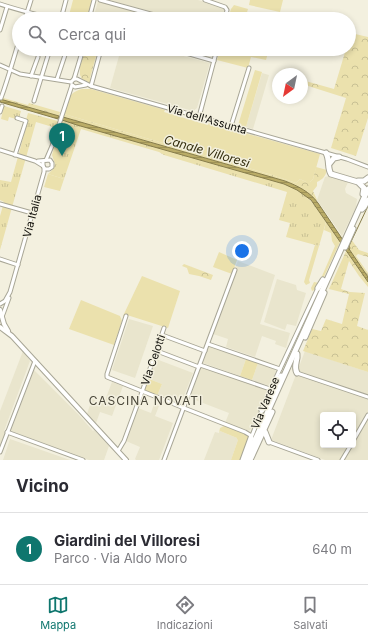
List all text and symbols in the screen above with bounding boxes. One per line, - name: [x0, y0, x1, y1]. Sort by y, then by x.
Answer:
- search box: [12, 12, 356, 56]
- icon: search: [26, 23, 48, 45]
- text: Cerca qui: [58, 25, 126, 44]
- north arrow: [272, 68, 308, 104]
- street label: Via dell'Assunta: [165, 101, 249, 137]
- pin: 1: [49, 123, 75, 156]
- water label: Canale Villoresi: [162, 132, 253, 171]
- street label: Via Italia: [20, 193, 44, 239]
- your location: [232, 241, 252, 261]
- street label: Via Celotti: [138, 333, 168, 387]
- street label: Via Varese: [248, 375, 282, 431]
- district label: CASCINA NOVATI: [89, 393, 203, 408]
- map controls: [320, 412, 356, 448]
- button: locate: [320, 412, 356, 448]
- text: Vicino: [16, 476, 69, 496]
- text: Giardini del Villoresi: [54, 531, 200, 550]
- text: 1: [26, 541, 32, 557]
- text: 640 m: [312, 541, 352, 557]
- text: Parco · Via Aldo Moro: [54, 550, 187, 566]
- tab: Mappa: [40, 594, 76, 632]
- tab: Indicazioni: [157, 594, 213, 632]
- tab: Salvati: [293, 594, 328, 632]

